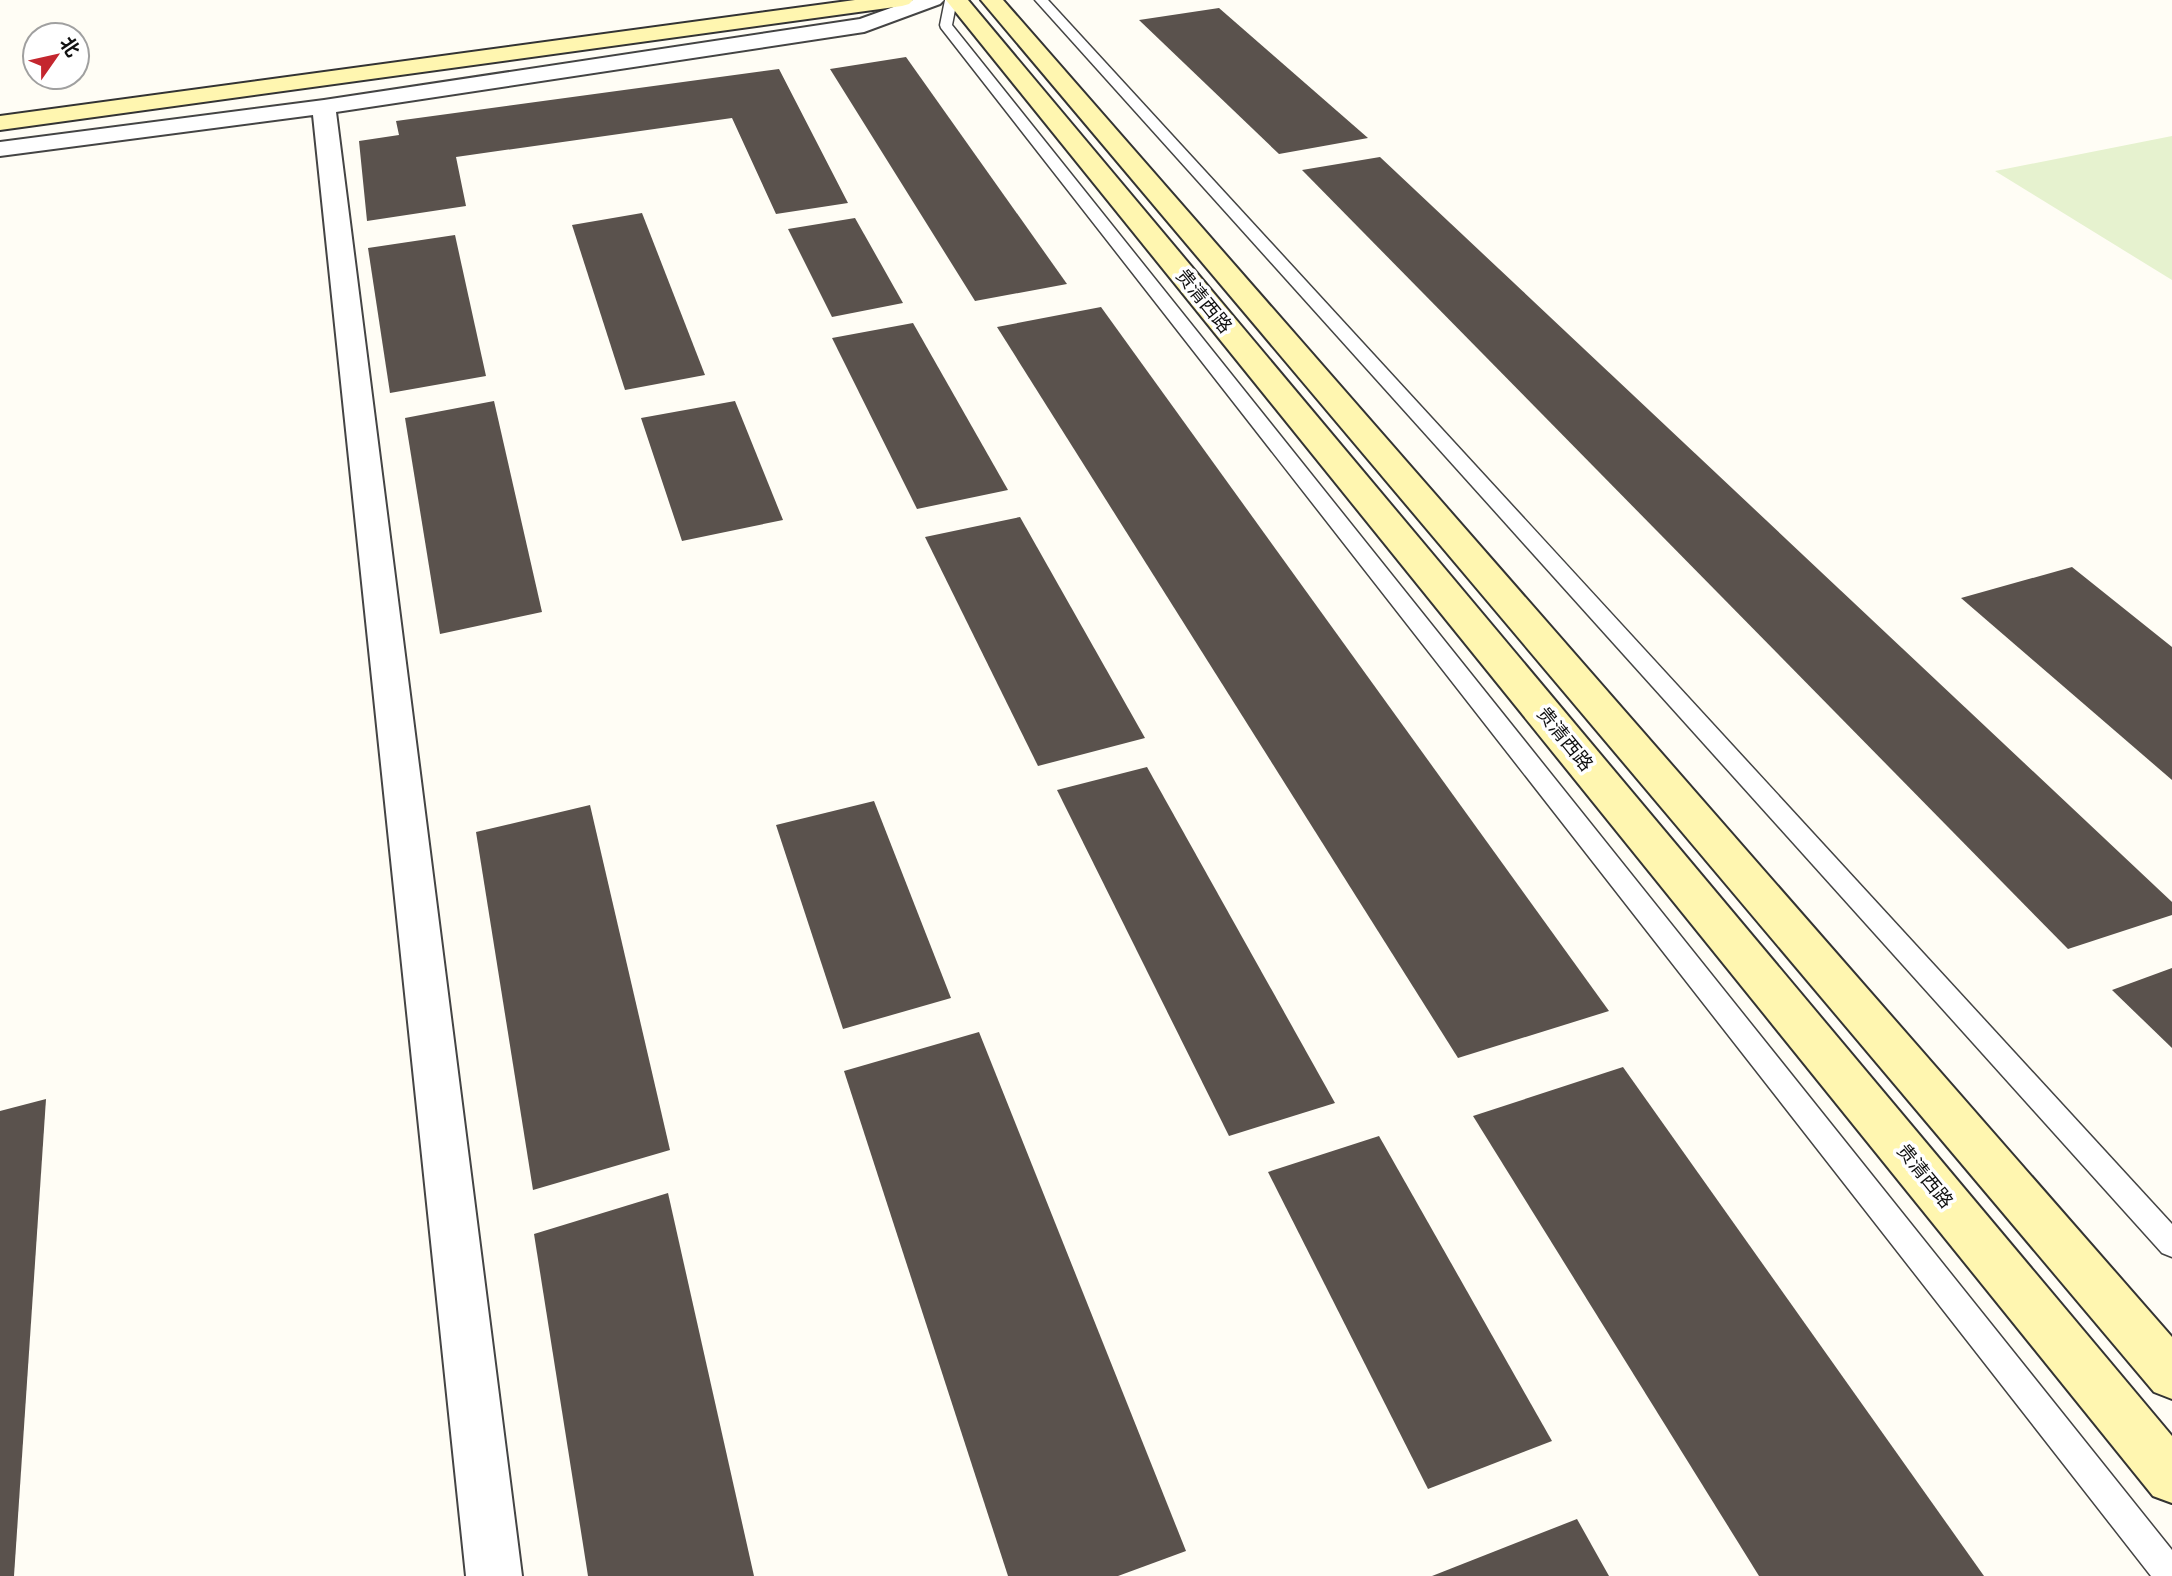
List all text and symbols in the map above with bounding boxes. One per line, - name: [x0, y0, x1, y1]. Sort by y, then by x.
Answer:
- north arrow: [21, 21, 91, 91]
- text: 北: [55, 32, 85, 61]
- street label: 贵清西路: [1171, 264, 1237, 338]
- street label: 贵清西路: [1532, 702, 1598, 776]
- street label: 贵清西路: [1892, 1139, 1958, 1213]

